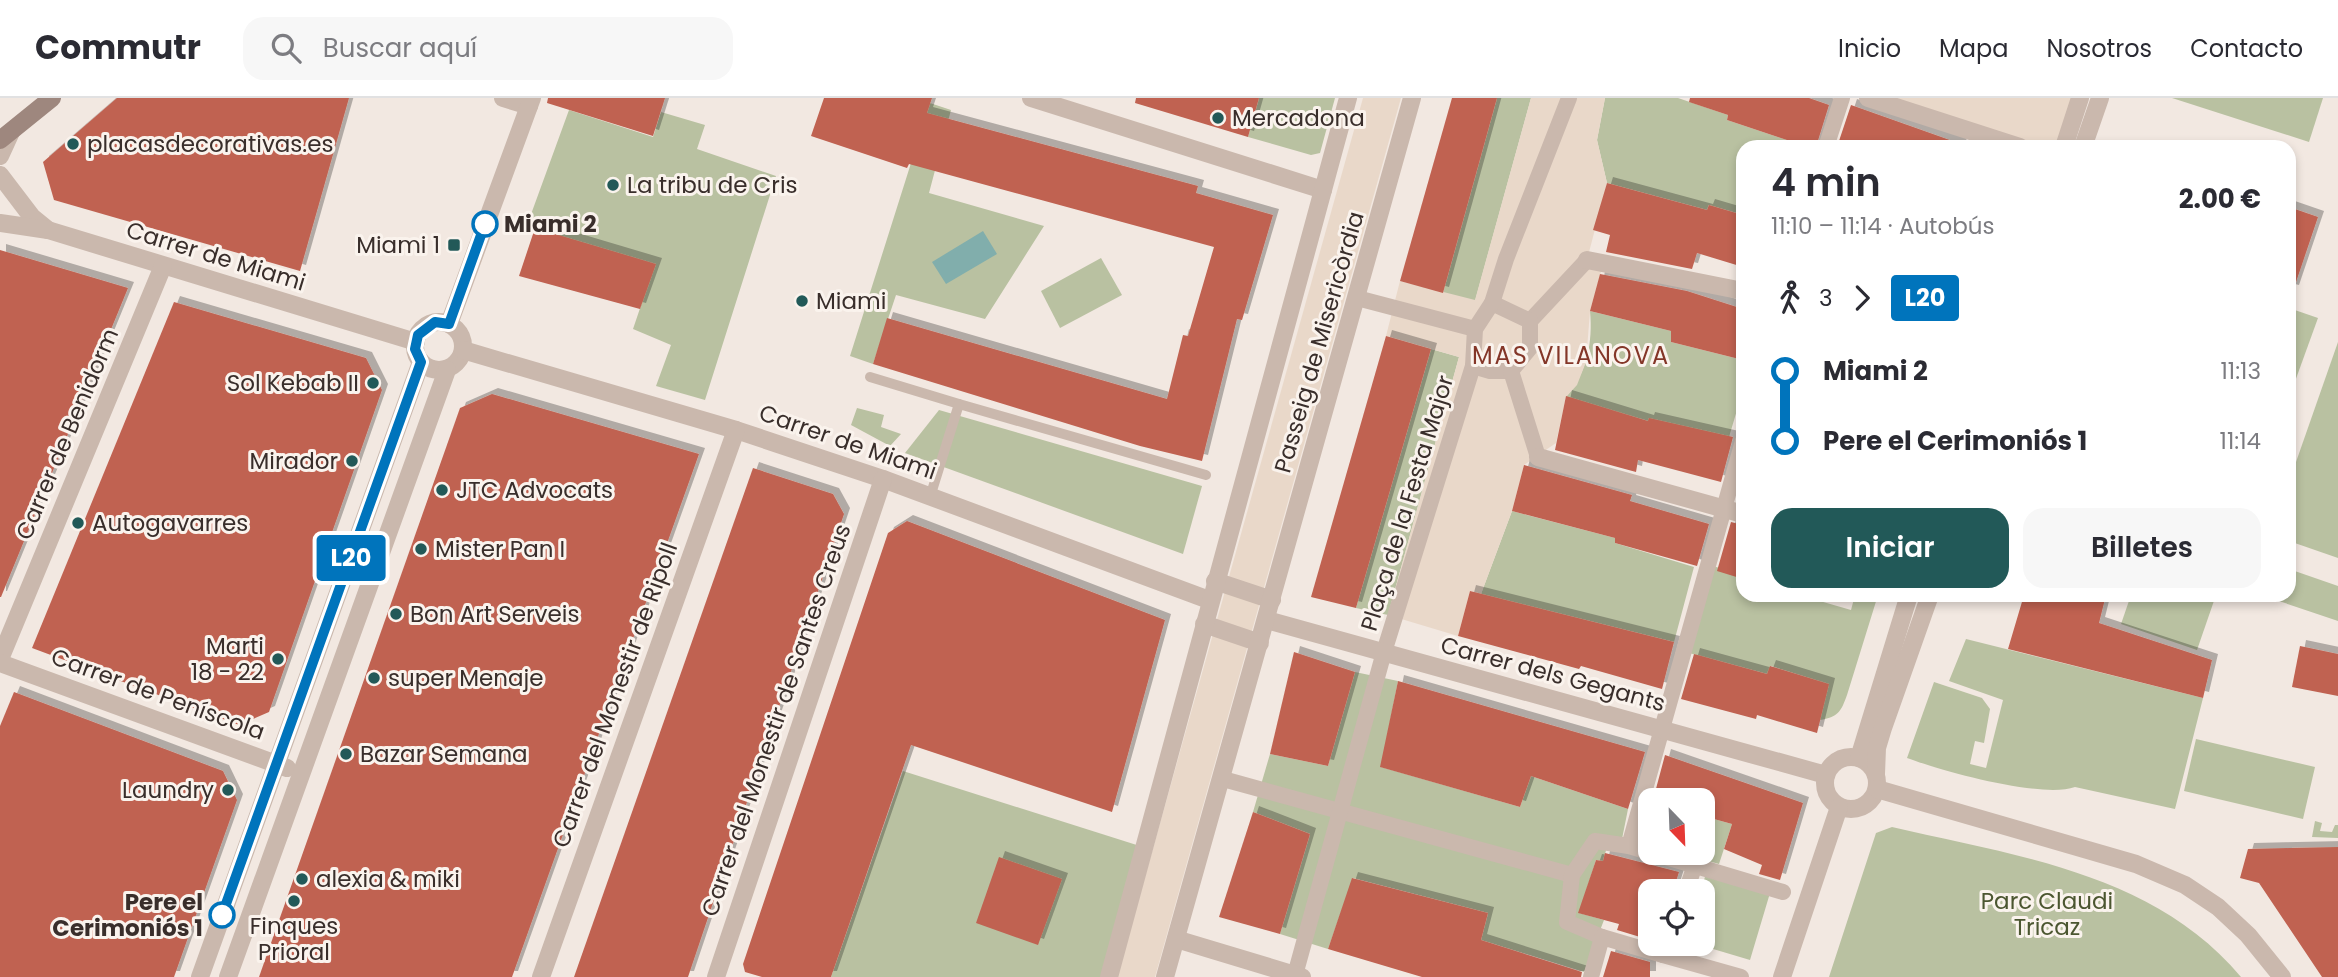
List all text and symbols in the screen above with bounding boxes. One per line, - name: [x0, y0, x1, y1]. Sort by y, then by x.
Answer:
- search box: [243, 17, 733, 80]
- text: Commutr: [35, 24, 201, 71]
- icon: search: [267, 29, 305, 67]
- text: Buscar aquí: [323, 30, 477, 66]
- text: Inicio: [1838, 32, 1901, 65]
- text: Mapa: [1939, 32, 2008, 65]
- text: Nosotros: [2046, 32, 2152, 65]
- text: Contacto: [2190, 32, 2303, 65]
- place label: Mercadona: [1232, 102, 1365, 134]
- marker: Mercadona: [1210, 110, 1226, 126]
- place label: placasdecorativas.es: [87, 128, 333, 160]
- marker: placasdecorativas.es: [65, 136, 81, 152]
- text: 4 min: [1771, 156, 1881, 209]
- place label: La tribu de Cris: [627, 169, 798, 201]
- marker: La tribu de Cris: [605, 177, 621, 193]
- text: 2.00 €: [2179, 181, 2261, 217]
- place label: Miami 2: [504, 208, 597, 240]
- street label: Passeig de Misericòrdia: [1266, 208, 1372, 476]
- text: 11:10 – 11:14 · Autobús: [1771, 210, 1994, 242]
- marker: Miami 2: [472, 211, 498, 237]
- street label: Carrer de Miami: [123, 214, 309, 298]
- place label: Miami 1: [356, 229, 440, 261]
- marker: Miami 1: [446, 237, 462, 253]
- icon: walk: [1771, 279, 1809, 317]
- icon: forward: [1843, 279, 1881, 317]
- text: L20: [1905, 281, 1945, 314]
- text: 3: [1819, 282, 1833, 314]
- place label: Miami: [816, 285, 886, 317]
- marker: Miami: [794, 293, 810, 309]
- street label: Carrer de Benidorm: [8, 323, 126, 545]
- district label: MAS VILANOVA: [1472, 339, 1670, 372]
- text: Miami 2: [1823, 353, 1928, 389]
- text: 11:13: [2220, 355, 2261, 387]
- place label: Sol Kebab II: [227, 367, 359, 399]
- street label: Plaça de la Festa Major: [1353, 371, 1461, 635]
- marker: Sol Kebab II: [365, 375, 381, 391]
- street label: Carrer de Miami: [755, 397, 941, 487]
- text: Pere el Cerimoniós 1: [1823, 423, 2087, 459]
- text: 11:14: [2220, 425, 2261, 457]
- place label: Mirador: [250, 445, 338, 477]
- marker: Mirador: [344, 453, 360, 469]
- place label: JTC Advocats: [456, 474, 613, 506]
- marker: JTC Advocats: [434, 482, 450, 498]
- place label: Autogavarres: [92, 507, 248, 539]
- button: Iniciar: [1771, 508, 2009, 588]
- button: Billetes: [2023, 508, 2261, 588]
- marker: Autogavarres: [70, 515, 86, 531]
- street label: Carrer del Monestir de Santes Creus: [694, 519, 858, 921]
- place label: Mister Pan I: [435, 533, 565, 565]
- line badge: L20: [311, 535, 391, 581]
- street label: Carrer del Monestir de Ripoll: [545, 538, 685, 852]
- text: L20: [331, 541, 371, 574]
- marker: Mister Pan I: [413, 541, 429, 557]
- place label: Bon Art Serveis: [410, 598, 579, 630]
- marker: Bon Art Serveis: [388, 606, 404, 622]
- street label: Carrer dels Gegants: [1437, 629, 1669, 719]
- place label: Marti 18 - 22: [191, 630, 264, 688]
- street label: Carrer de Peníscola: [47, 640, 269, 748]
- marker: Marti 18 - 22: [270, 651, 286, 667]
- place label: super Menaje: [388, 662, 544, 694]
- marker: super Menaje: [366, 670, 382, 686]
- place label: Bazar Semana: [360, 738, 528, 770]
- marker: Bazar Semana: [338, 746, 354, 762]
- place label: Laundry: [122, 774, 214, 806]
- marker: Laundry: [220, 782, 236, 798]
- north arrow: [1638, 788, 1715, 864]
- map controls: [1638, 788, 1715, 956]
- place label: alexia & miki: [316, 863, 460, 895]
- marker: alexia & miki: [294, 871, 310, 887]
- button: locate: [1638, 879, 1715, 956]
- park label: Parc Claudi Tricaz: [1981, 885, 2113, 943]
- place label: Pere el Cerimoniós 1: [52, 886, 203, 944]
- marker: Finques Prioral: [286, 893, 302, 909]
- marker: Pere el Cerimoniós 1: [209, 902, 235, 928]
- place label: Finques Prioral: [250, 910, 338, 968]

